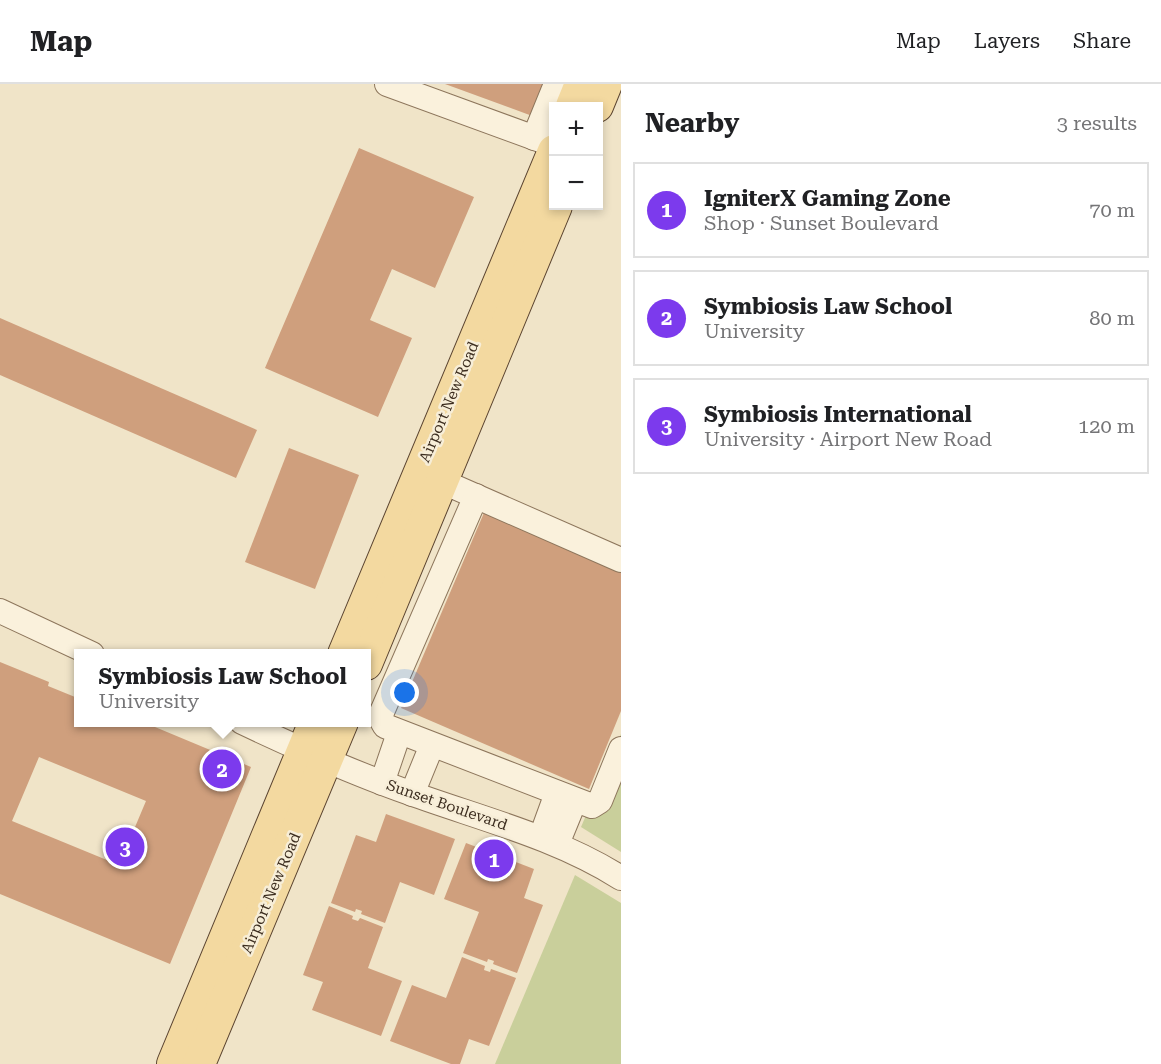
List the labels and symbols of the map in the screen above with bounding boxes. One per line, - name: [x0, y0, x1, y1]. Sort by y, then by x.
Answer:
- street label: Airport New Road: [415, 339, 483, 465]
- your location: [390, 678, 419, 707]
- pin: 2: [202, 746, 242, 792]
- street label: Sunset Boulevard: [384, 776, 510, 834]
- pin: 3: [106, 824, 144, 870]
- street label: Airport New Road: [237, 830, 305, 956]
- pin: 1: [474, 836, 514, 882]

